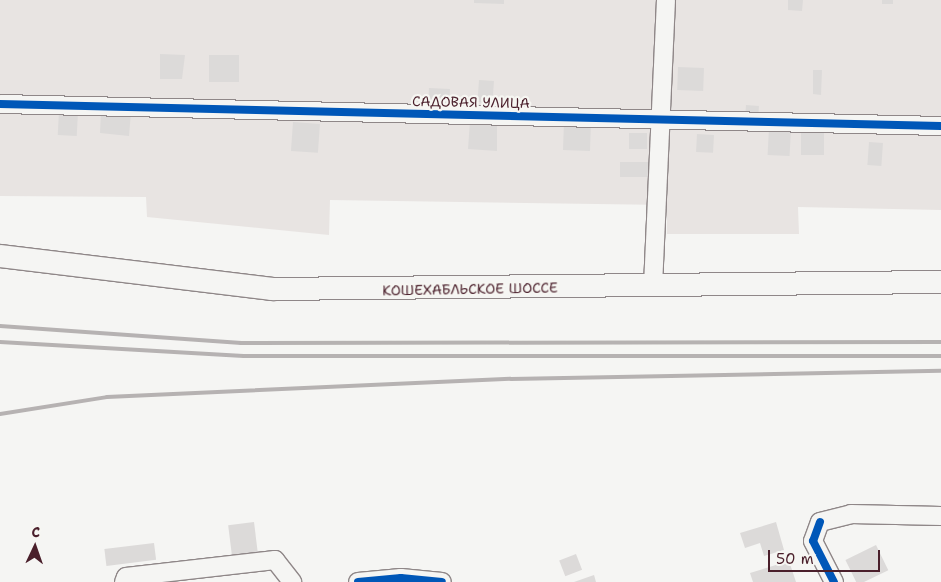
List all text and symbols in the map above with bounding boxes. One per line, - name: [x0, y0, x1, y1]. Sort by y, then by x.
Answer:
- street label: САДОВАЯ УЛИЦА: [412, 93, 530, 111]
- street label: КОШЕХАБЛЬСКОЕ ШОССЕ: [382, 279, 558, 299]
- north arrow: [10, 522, 60, 572]
- text: С: [31, 523, 41, 541]
- scale bar: [771, 540, 884, 572]
- text: 50 m: [776, 549, 814, 569]

